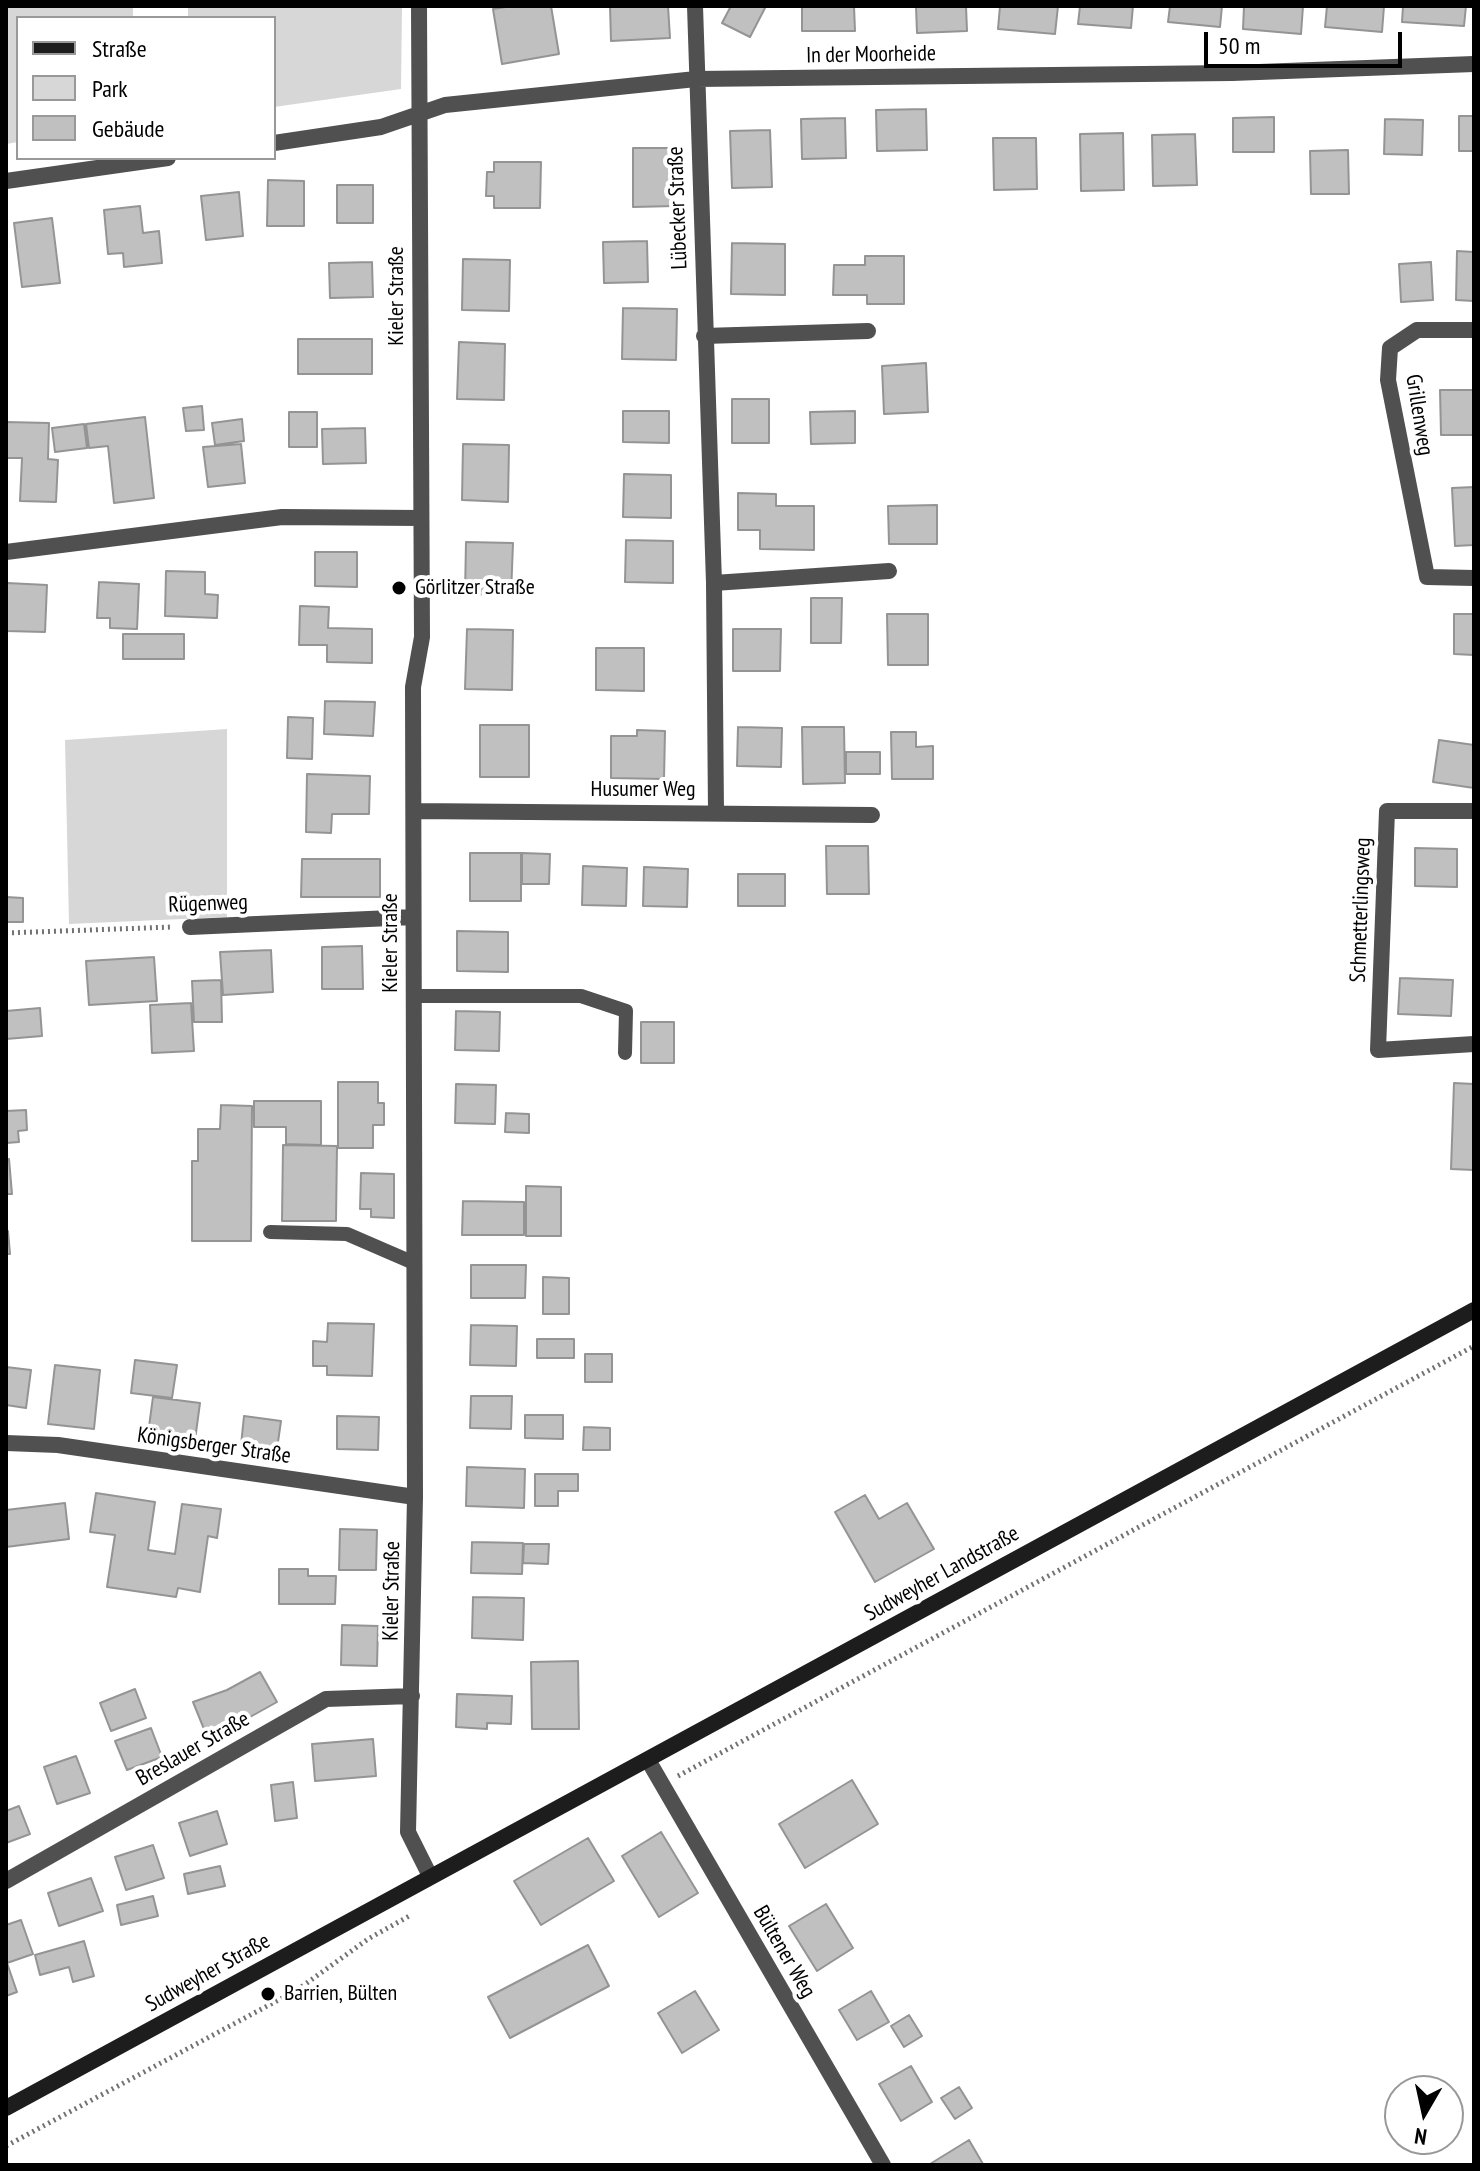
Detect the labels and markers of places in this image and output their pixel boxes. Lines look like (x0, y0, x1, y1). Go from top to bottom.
place label: Görlitzer Straße (415, 575, 535, 601)
marker: Görlitzer Straße (390, 579, 408, 597)
place label: Barrien, Bülten (284, 1981, 397, 2007)
marker: Barrien, Bülten (259, 1985, 277, 2003)

